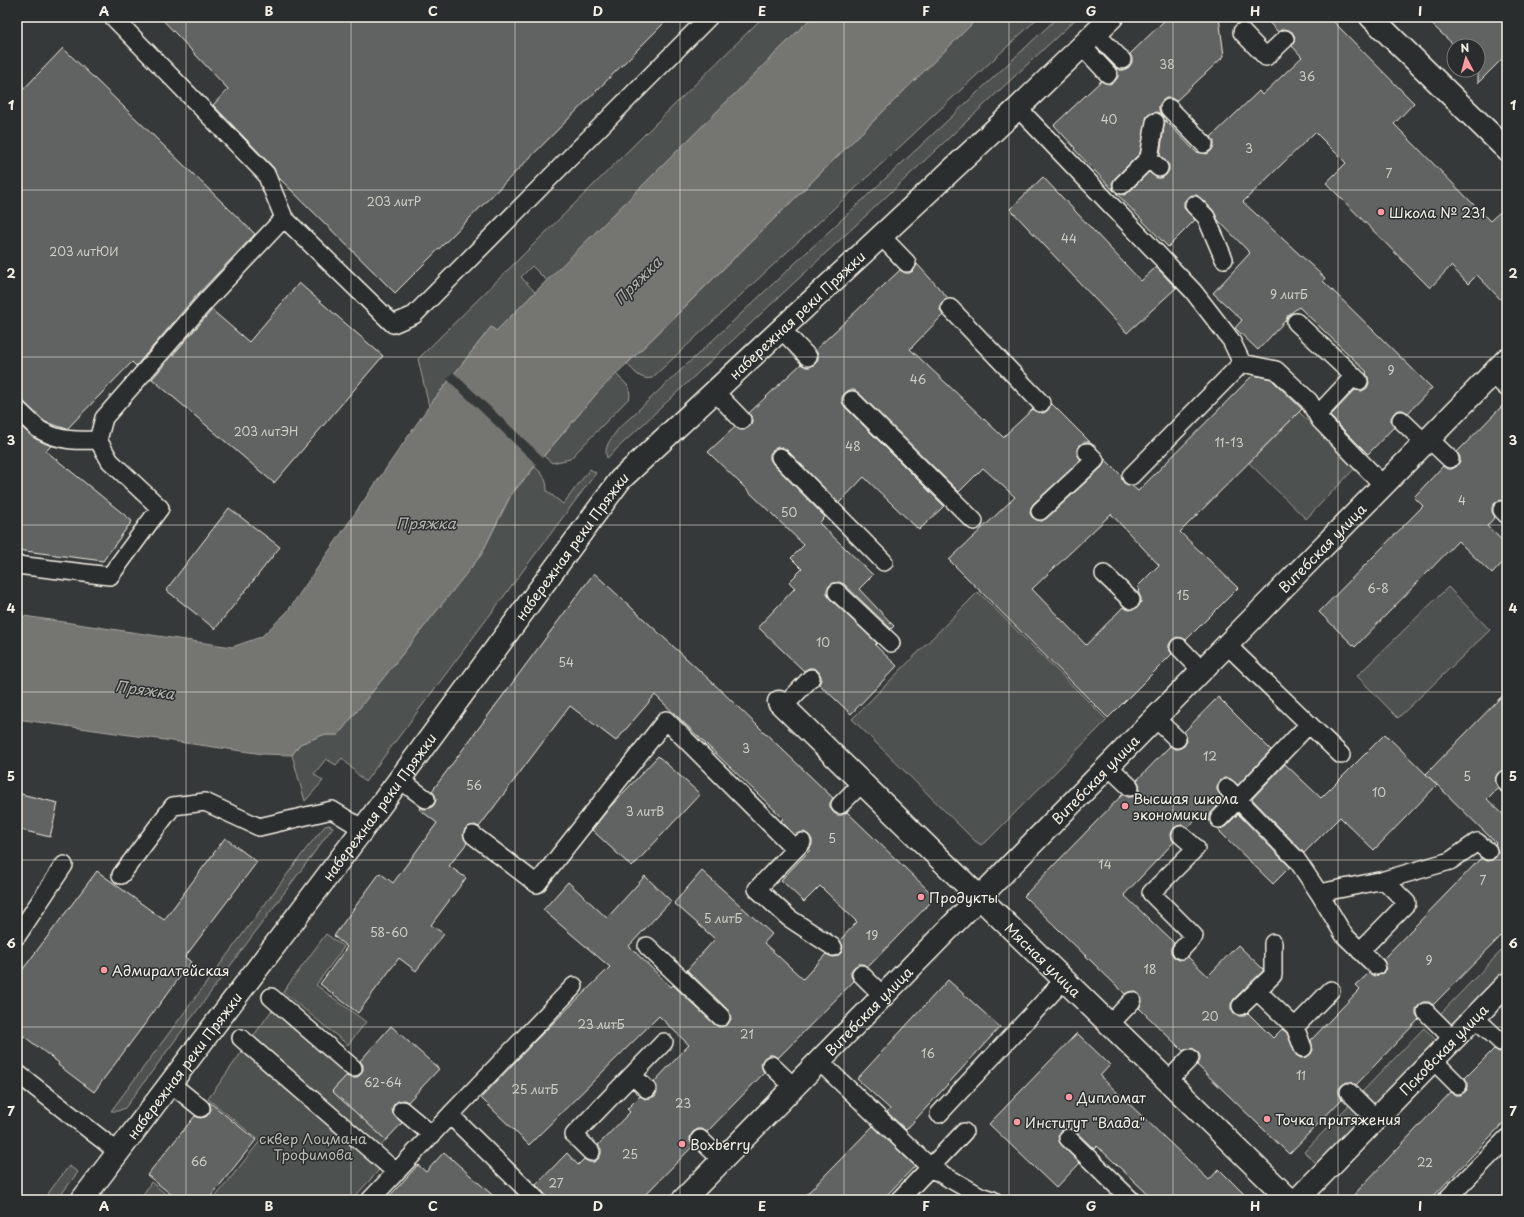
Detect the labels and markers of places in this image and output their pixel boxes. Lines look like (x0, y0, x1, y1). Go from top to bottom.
place label: Школа № 231 (1389, 202, 1486, 223)
marker: Школа № 231 (1376, 207, 1386, 217)
place label: Высшая школа экономики (1133, 788, 1238, 825)
marker: Высшая школа экономики (1120, 801, 1130, 811)
place label: Продукты (929, 887, 998, 908)
marker: Продукты (916, 892, 926, 902)
place label: Адмиралтейская (112, 960, 230, 981)
marker: Адмиралтейская (99, 965, 109, 975)
place label: Дипломат (1076, 1087, 1146, 1108)
marker: Дипломат (1064, 1092, 1074, 1102)
place label: Точка притяжения (1275, 1109, 1401, 1130)
place label: Институт "Влада" (1025, 1112, 1145, 1133)
marker: Точка притяжения (1262, 1114, 1272, 1124)
marker: Институт "Влада" (1012, 1117, 1022, 1127)
place label: Boxberry (690, 1134, 750, 1155)
marker: Boxberry (677, 1139, 687, 1149)

